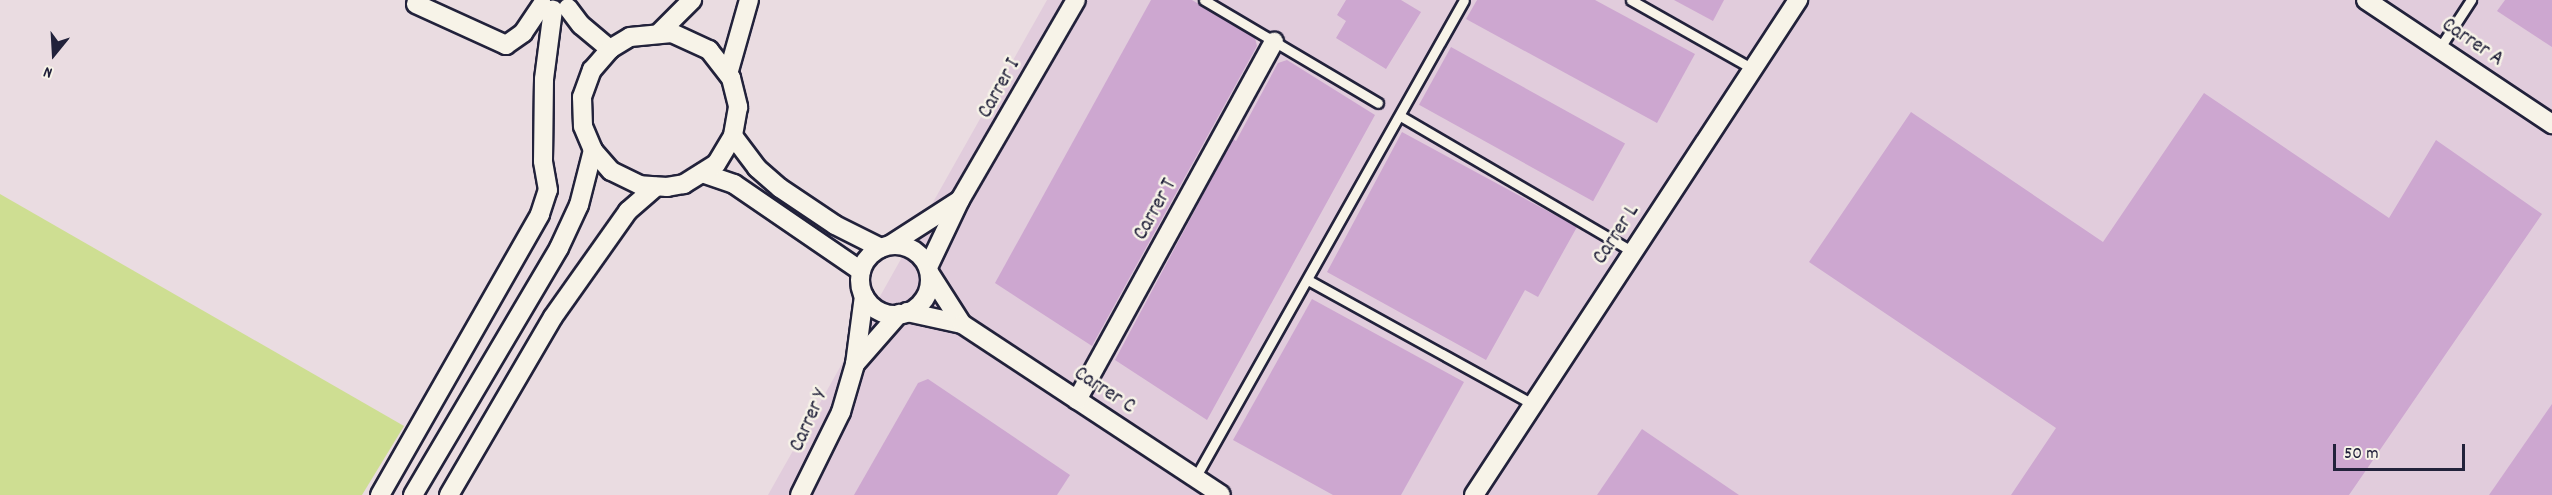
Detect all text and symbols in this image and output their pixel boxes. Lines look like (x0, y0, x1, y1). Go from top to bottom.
street label: Carrer A (2436, 13, 2508, 73)
north arrow (24, 24, 84, 84)
street label: Carrer I (973, 55, 1027, 123)
text: N (41, 59, 56, 84)
street label: Carrer T (1129, 175, 1183, 245)
street label: Carrer L (1588, 200, 1646, 270)
street label: Carrer C (1069, 362, 1139, 420)
street label: Carrer Y (785, 386, 835, 456)
scale bar (2336, 432, 2468, 470)
text: 50 m (2344, 442, 2379, 467)

